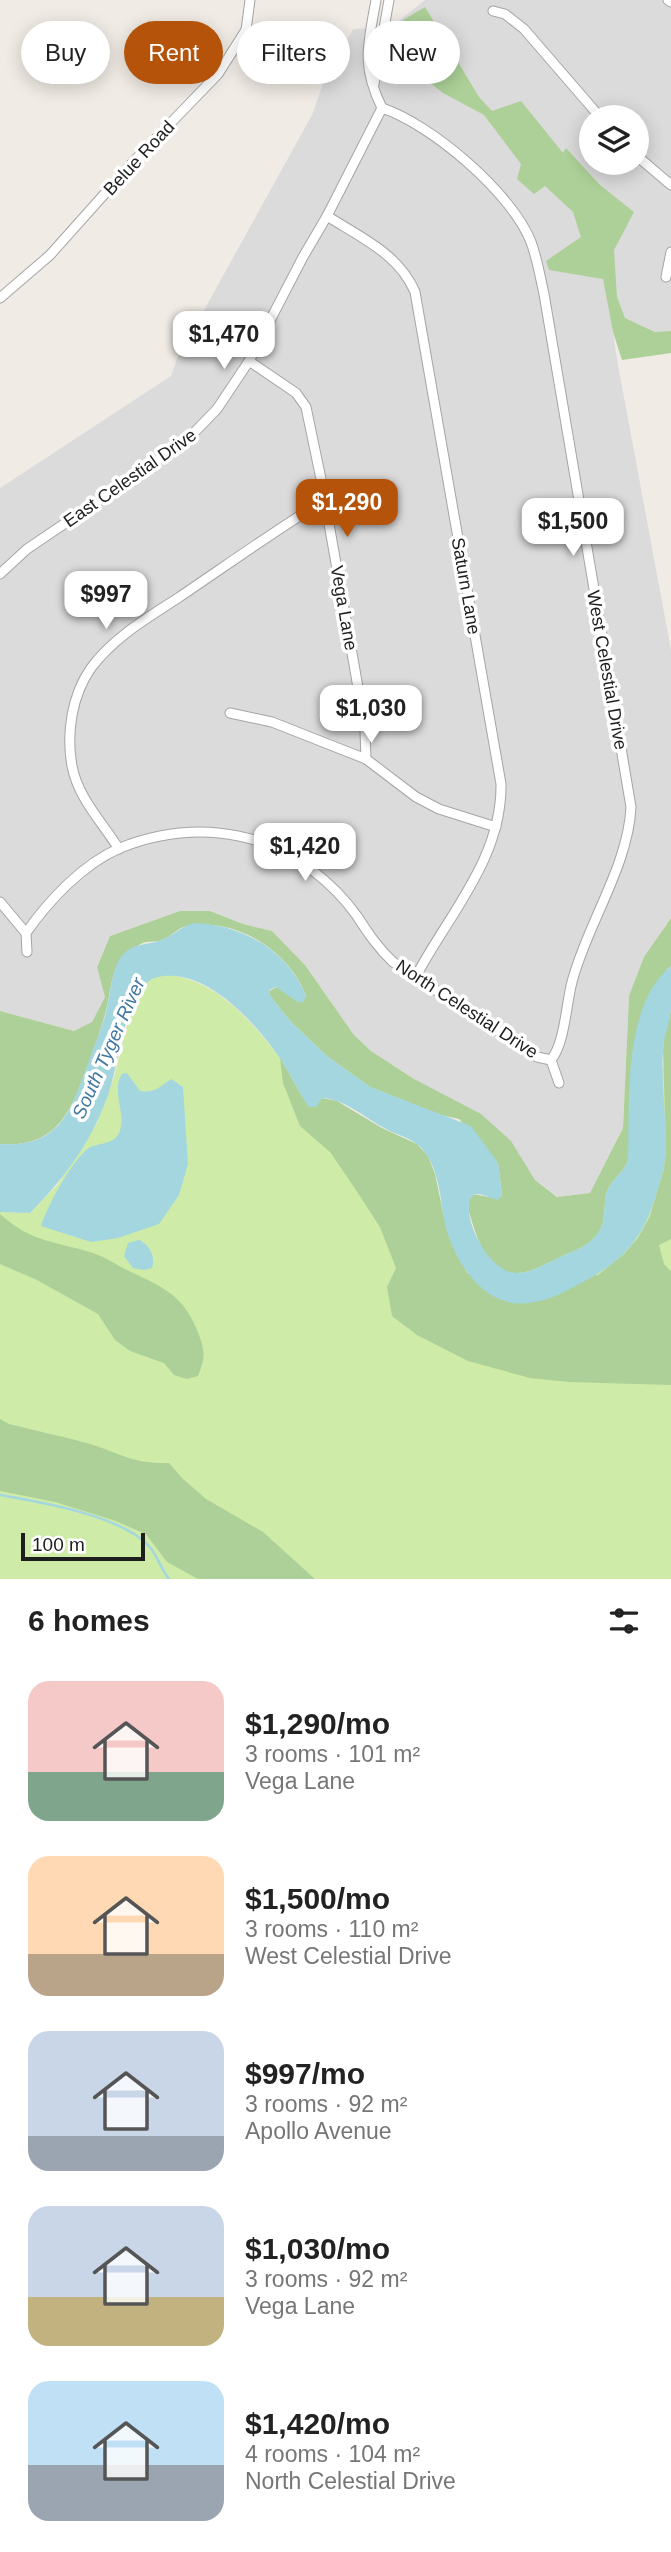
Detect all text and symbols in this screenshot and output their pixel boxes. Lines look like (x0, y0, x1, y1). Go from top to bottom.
chip: Buy (21, 21, 110, 84)
chip: Rent (124, 21, 223, 84)
chip: Filters (237, 21, 350, 84)
chip: New (364, 21, 460, 84)
map controls (579, 105, 649, 175)
button: layers (579, 105, 649, 175)
street label: Belue Road (100, 117, 178, 199)
pin: $1,470 (167, 312, 281, 371)
text: $1,470 (189, 321, 259, 347)
street label: East Celestial Drive (60, 425, 200, 531)
pin: $1,290 (290, 480, 404, 539)
text: $1,290 (312, 489, 382, 515)
pin: $1,500 (516, 498, 630, 558)
text: $1,500 (538, 508, 608, 534)
street label: Saturn Lane (448, 536, 484, 636)
street label: Vega Lane (327, 564, 361, 652)
pin: $997 (65, 572, 147, 631)
text: $997 (80, 581, 132, 607)
street label: West Celestial Drive (583, 589, 631, 751)
pin: $1,030 (314, 686, 428, 745)
text: $1,030 (336, 695, 406, 721)
pin: $1,420 (248, 824, 362, 883)
text: $1,420 (270, 833, 340, 859)
street label: North Celestial Drive (392, 956, 542, 1062)
water label: South Tyger River (68, 974, 149, 1122)
scale bar (21, 1530, 145, 1562)
text: 100 m (32, 1534, 85, 1555)
icon: filters (605, 1602, 643, 1640)
text: 6 homes (28, 1604, 150, 1637)
text: $1,290/mo (245, 1707, 390, 1740)
icon: home (84, 1709, 168, 1793)
text: 3 rooms · 101 m² (245, 1741, 420, 1767)
text: Vega Lane (245, 1768, 355, 1794)
text: $1,500/mo (245, 1882, 390, 1915)
icon: home (84, 1884, 168, 1968)
text: 3 rooms · 110 m² (245, 1916, 418, 1942)
text: West Celestial Drive (245, 1943, 452, 1969)
text: $997/mo (245, 2057, 365, 2090)
icon: home (84, 2059, 168, 2143)
text: 3 rooms · 92 m² (245, 2091, 407, 2117)
text: Apollo Avenue (245, 2118, 392, 2144)
text: $1,030/mo (245, 2232, 390, 2265)
icon: home (84, 2234, 168, 2318)
text: 3 rooms · 92 m² (245, 2266, 407, 2292)
text: Vega Lane (245, 2293, 355, 2319)
text: $1,420/mo (245, 2407, 390, 2440)
icon: home (84, 2409, 168, 2493)
text: 4 rooms · 104 m² (245, 2441, 420, 2467)
text: North Celestial Drive (245, 2468, 456, 2494)

